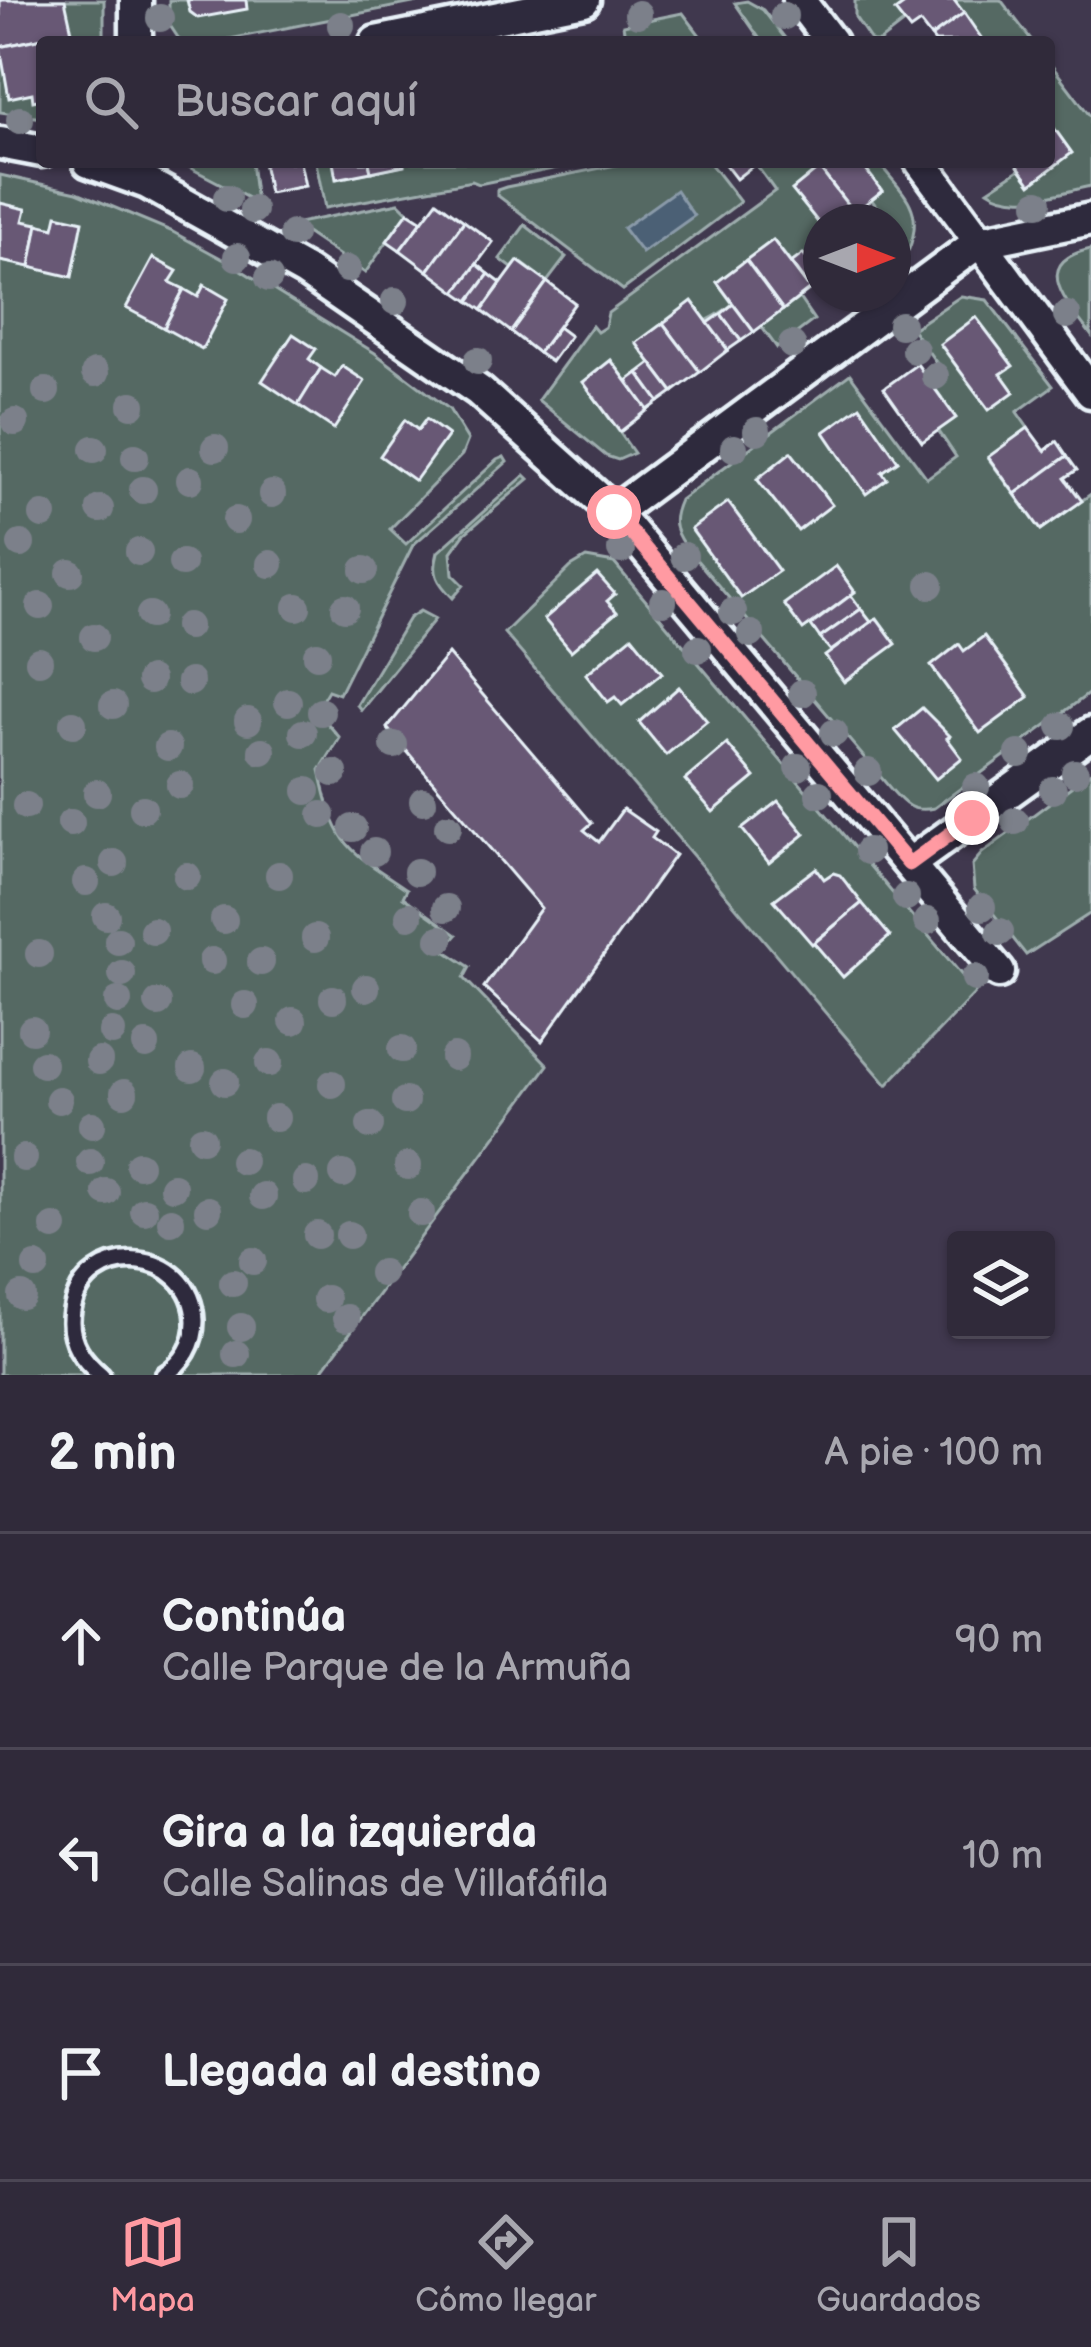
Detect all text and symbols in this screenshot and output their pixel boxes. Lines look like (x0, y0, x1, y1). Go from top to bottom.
search box (36, 36, 1055, 168)
icon: search (78, 69, 144, 135)
text: Buscar aquí (174, 75, 417, 130)
north arrow (803, 204, 911, 312)
route start (587, 485, 641, 539)
route end (945, 791, 999, 845)
map controls (947, 1231, 1055, 1339)
button: layers (947, 1231, 1055, 1339)
text: 2 min (48, 1423, 177, 1484)
text: A pie · 100 m (825, 1430, 1043, 1477)
text: Continúa (162, 1590, 346, 1645)
icon: ahead (48, 1608, 114, 1674)
text: 90 m (955, 1617, 1043, 1664)
text: Calle Parque de la Armuña (162, 1645, 632, 1692)
text: Gira a la izquierda (162, 1806, 537, 1861)
icon: left (48, 1824, 114, 1890)
text: 10 m (962, 1833, 1043, 1880)
text: Calle Salinas de Villafáfila (162, 1861, 609, 1908)
icon: arrive (48, 2040, 114, 2106)
text: Llegada al destino (162, 2045, 541, 2100)
tab: Mapa (110, 2209, 195, 2321)
tab: Cómo llegar (415, 2209, 596, 2321)
tab: Guardados (816, 2209, 981, 2321)

